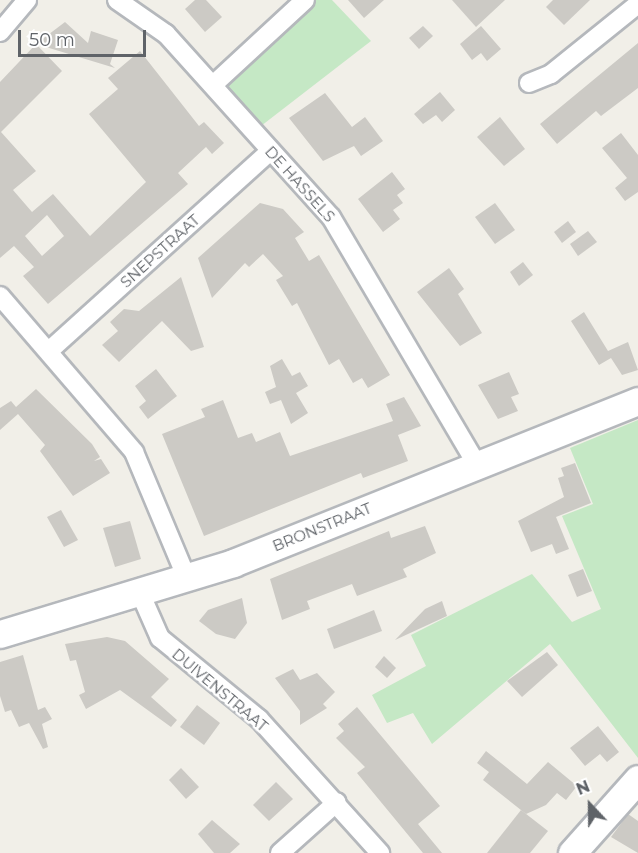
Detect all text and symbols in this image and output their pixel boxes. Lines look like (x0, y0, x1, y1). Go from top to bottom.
scale bar (21, 18, 148, 56)
text: 50 m (29, 29, 75, 51)
street label: DE HASSELS (261, 142, 339, 226)
street label: SNEPSTRAAT (117, 211, 203, 291)
street label: BRONSTRAAT (270, 499, 374, 555)
street label: DUIVENSTRAAT (169, 645, 271, 735)
north arrow (560, 775, 620, 835)
text: N (574, 777, 593, 799)

